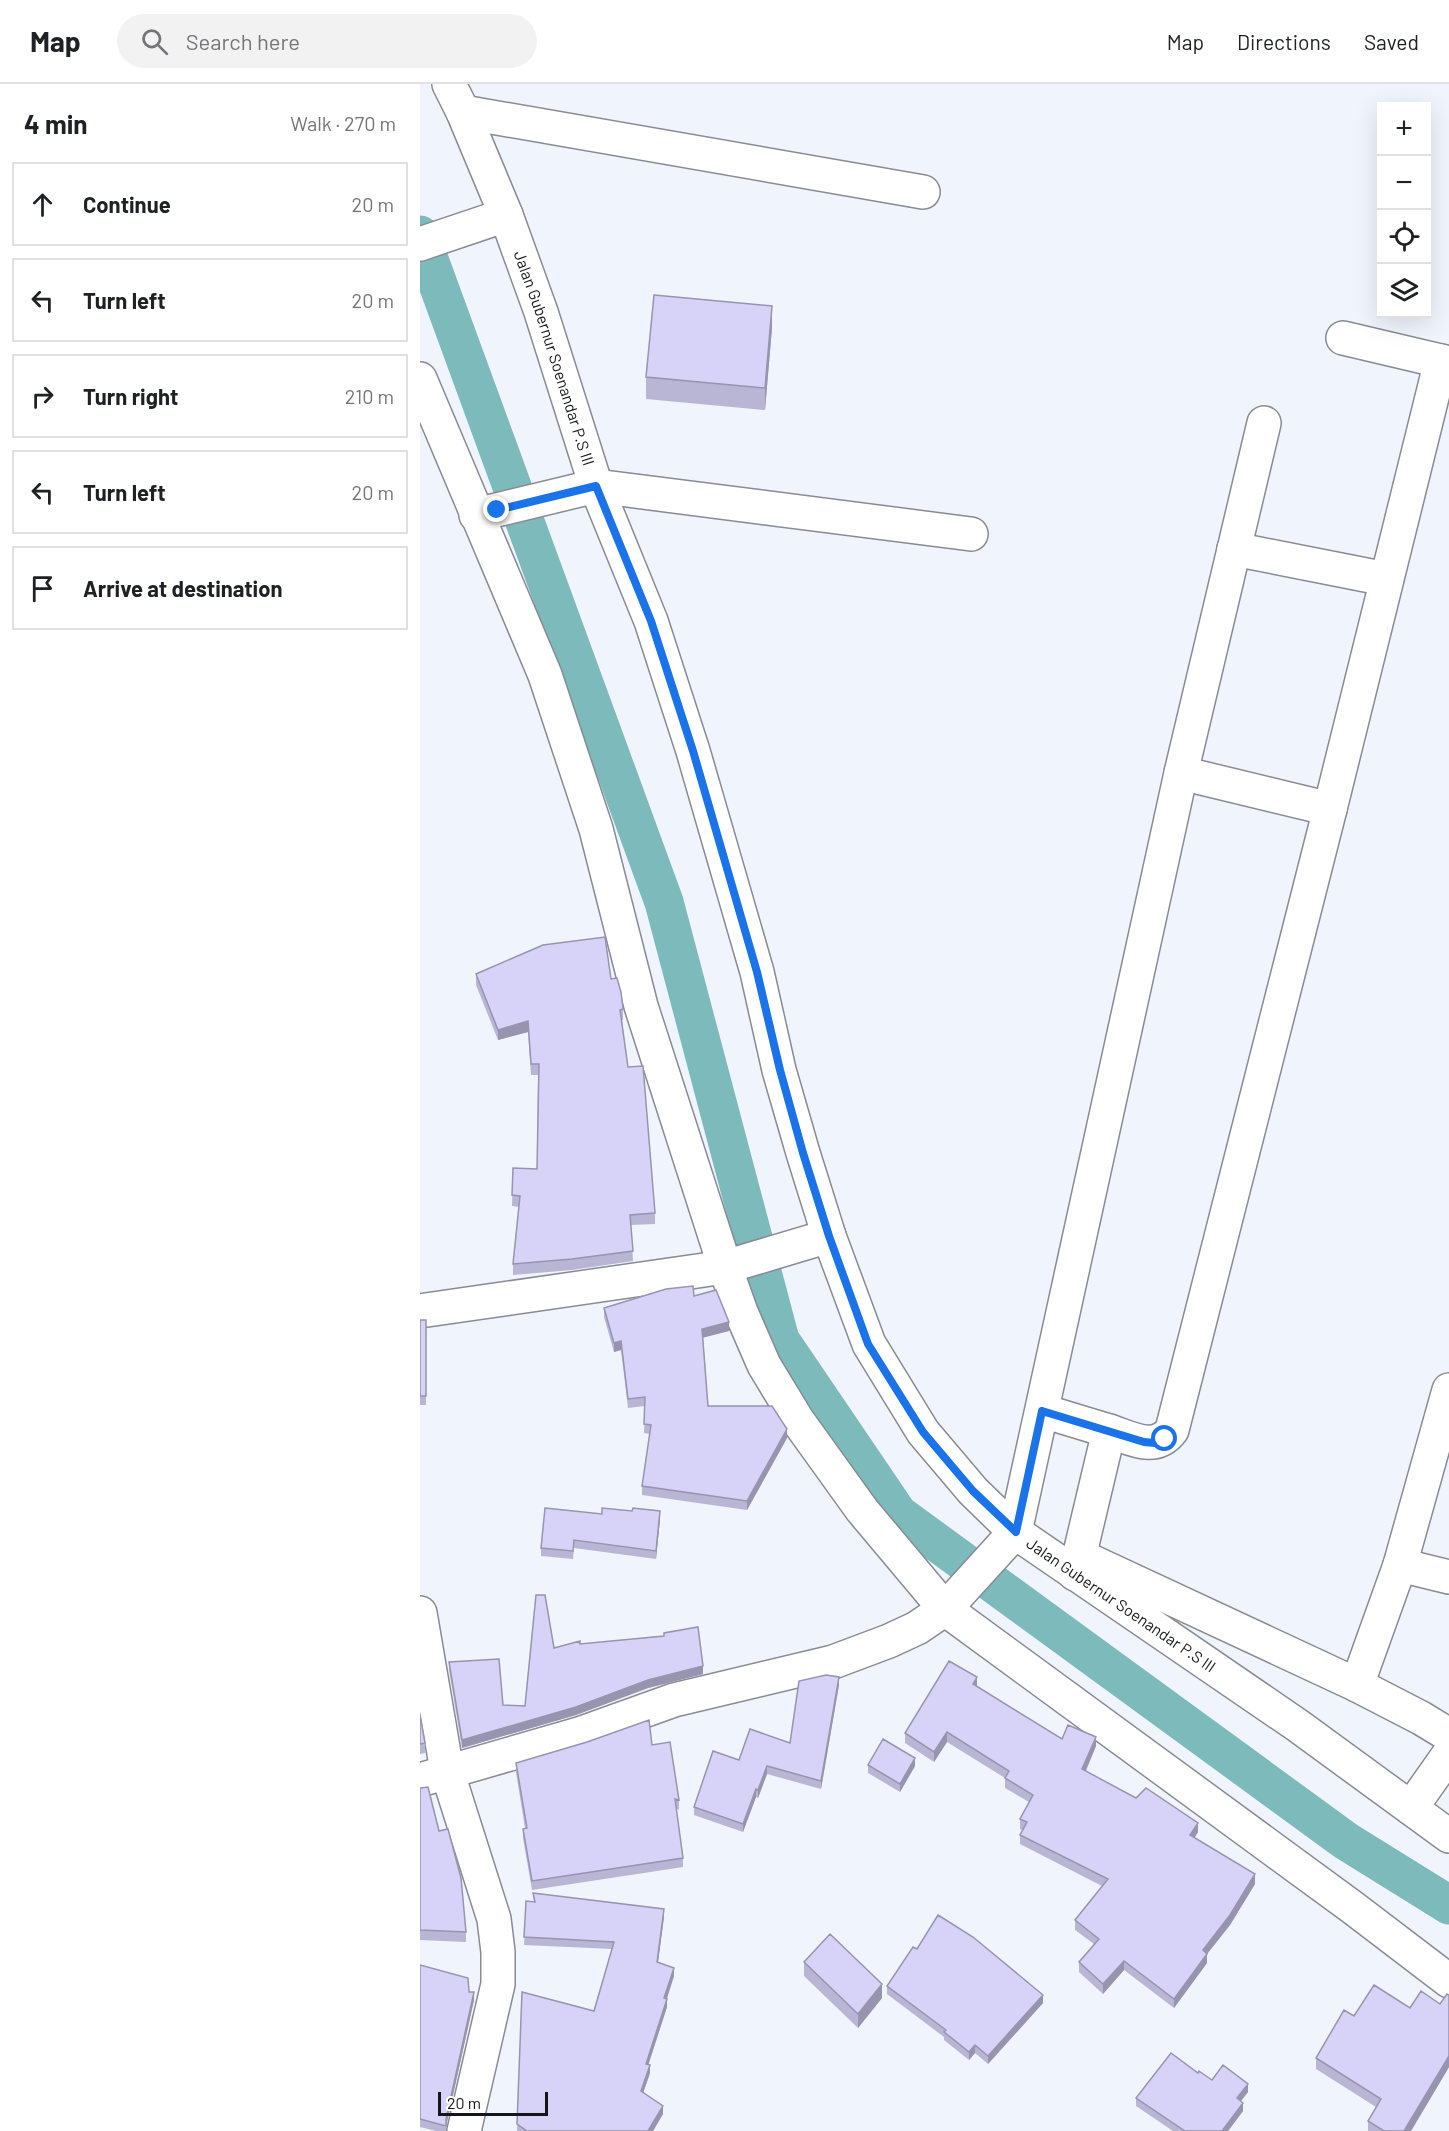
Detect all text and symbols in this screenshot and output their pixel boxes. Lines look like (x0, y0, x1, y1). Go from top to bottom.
search box (117, 14, 537, 68)
text: Map (30, 24, 81, 58)
icon: search (138, 25, 171, 58)
text: Search here (186, 28, 300, 54)
text: Map (1167, 29, 1204, 54)
text: Directions (1237, 29, 1331, 54)
text: Saved (1364, 29, 1419, 54)
map controls (1377, 102, 1431, 318)
button: + (1377, 102, 1431, 156)
text: 4 min (24, 108, 88, 139)
text: Walk · 270 m (290, 111, 396, 135)
button: − (1377, 156, 1431, 210)
icon: ahead (26, 188, 59, 221)
text: Continue (83, 191, 171, 217)
text: 20 m (351, 192, 394, 216)
button: locate (1377, 210, 1431, 264)
street label: Jalan Gubernur Soenandar P.S III (511, 248, 599, 468)
button: layers (1377, 264, 1431, 318)
icon: left (26, 284, 59, 317)
text: Turn left (83, 287, 166, 313)
text: 20 m (351, 288, 394, 312)
icon: right (26, 380, 59, 413)
text: Turn right (83, 383, 178, 409)
text: 210 m (345, 384, 394, 408)
icon: left (26, 476, 59, 509)
text: Turn left (83, 479, 166, 505)
text: 20 m (351, 480, 394, 504)
route end (483, 496, 509, 522)
icon: arrive (26, 572, 59, 605)
text: Arrive at destination (83, 575, 282, 601)
route start (1151, 1425, 1177, 1451)
street label: Jalan Gubernur Soenandar P.S III (1023, 1533, 1220, 1676)
scale bar (438, 2089, 548, 2116)
text: 20 m (447, 2093, 481, 2112)

